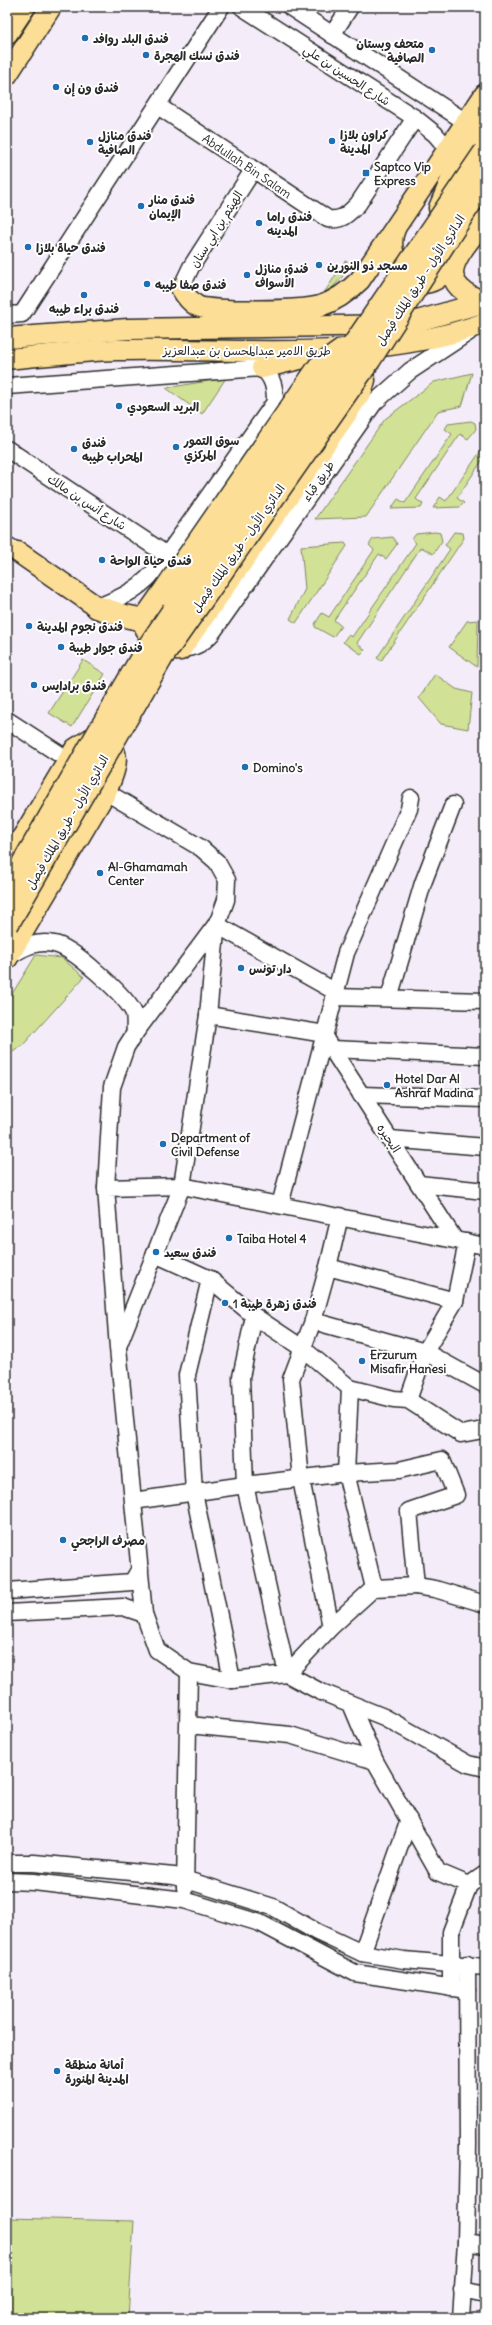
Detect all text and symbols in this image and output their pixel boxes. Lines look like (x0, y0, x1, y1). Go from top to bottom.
place label: فندق البلد روافد (93, 31, 169, 46)
marker: فندق البلد روافد (80, 33, 90, 43)
place label: متحف وبستان الصافية (356, 36, 424, 65)
street label: شارع الحسين بن علي (299, 41, 393, 112)
marker: متحف وبستان الصافية (427, 45, 437, 55)
place label: فندق نسك الهجرة (154, 48, 240, 63)
marker: فندق نسك الهجرة (141, 50, 151, 60)
place label: فندق ون إن (64, 80, 119, 97)
marker: فندق ون إن (51, 82, 61, 92)
place label: كراون بلازا المدينة (340, 127, 389, 156)
place label: فندق منازل الصافية (98, 128, 152, 157)
street label: Abdullah Bin Salam (200, 131, 295, 202)
marker: كراون بلازا المدينة (327, 136, 337, 146)
marker: فندق منازل الصافية (85, 137, 95, 147)
place label: Saptco Vip Express (374, 159, 431, 189)
marker: Saptco Vip Express (361, 168, 371, 178)
street label: الهيثم بن ابي سنان (186, 188, 249, 272)
place label: فندق منار الإيمان (148, 192, 195, 222)
marker: فندق منار الإيمان (136, 201, 146, 211)
place label: فندق راما المدينه (267, 209, 312, 238)
street label: الدائري الأول - طريق الملك فيصل (372, 212, 470, 349)
marker: فندق راما المدينه (254, 218, 264, 228)
place label: فندق حیاة بلازا (36, 240, 106, 255)
marker: فندق حیاة بلازا (23, 242, 33, 252)
place label: مسجد ذو النورين (327, 258, 408, 274)
marker: مسجد ذو النورين (314, 260, 324, 270)
place label: فندق منازل الأسواف (255, 261, 309, 291)
marker: فندق منازل الأسواف (242, 270, 252, 280)
place label: فندق صفا طيبه (155, 277, 227, 292)
marker: فندق صفا طيبه (142, 279, 152, 289)
marker: فندق براء طيبه (79, 290, 89, 300)
place label: فندق براء طيبه (49, 301, 119, 316)
street label: طريق الامير عبدالمحسن بن عبدالعزيز (162, 343, 331, 359)
place label: البريد السعودي (127, 399, 199, 416)
marker: البريد السعودي (114, 401, 124, 411)
place label: سوق التمور المركزي (183, 433, 239, 464)
place label: فندق المحراب طيبه (82, 435, 143, 464)
marker: سوق التمور المركزي (171, 442, 181, 452)
marker: فندق المحراب طيبه (69, 444, 79, 454)
street label: طريق قباء (299, 458, 338, 505)
street label: شارع أنس بن مالك (44, 471, 129, 535)
street label: الدائري الأول - طريق الملك فيصل (188, 481, 290, 616)
place label: فندق حياة الواحة (110, 553, 192, 569)
marker: فندق حياة الواحة (97, 555, 107, 565)
place label: فندق نجوم المدينة (37, 619, 123, 636)
marker: فندق نجوم المدينة (24, 621, 34, 631)
place label: فندق جوار طيبة (69, 640, 143, 656)
marker: فندق جوار طيبة (56, 642, 66, 652)
place label: فندق برادايس (42, 678, 106, 693)
marker: فندق برادايس (29, 680, 39, 690)
street label: الدائري الأول - طريق الملك فيصل (22, 752, 113, 893)
place label: Domino's (253, 760, 303, 775)
marker: Domino's (240, 762, 250, 772)
place label: Al-Ghamamah Center (108, 859, 188, 888)
marker: Al-Ghamamah Center (95, 868, 105, 878)
place label: دار تونس (249, 961, 292, 977)
marker: دار تونس (236, 963, 246, 973)
place label: Hotel Dar Al Ashraf Madina (395, 1071, 474, 1100)
marker: Hotel Dar Al Ashraf Madina (382, 1080, 392, 1090)
street label: البحيره (373, 1121, 404, 1156)
place label: Department of Civil Defense (171, 1130, 251, 1159)
marker: Department of Civil Defense (158, 1139, 168, 1149)
place label: Taiba Hotel 4 (237, 1231, 307, 1246)
marker: Taiba Hotel 4 (224, 1233, 234, 1243)
place label: فندق سعيد (164, 1245, 217, 1260)
marker: فندق سعيد (151, 1247, 161, 1257)
place label: فندق زهرة طيبة 1 (233, 1296, 317, 1311)
marker: فندق زهرة طيبة 1 (220, 1298, 230, 1308)
place label: Erzurum Misafir Hanesi (370, 1347, 446, 1376)
marker: Erzurum Misafir Hanesi (357, 1356, 367, 1366)
place label: مصرف الراجحي (71, 1533, 145, 1552)
marker: مصرف الراجحي (58, 1535, 68, 1545)
place label: أمانة منطقة المدينة المنورة (65, 2057, 128, 2087)
marker: أمانة منطقة المدينة المنورة (52, 2066, 62, 2076)

